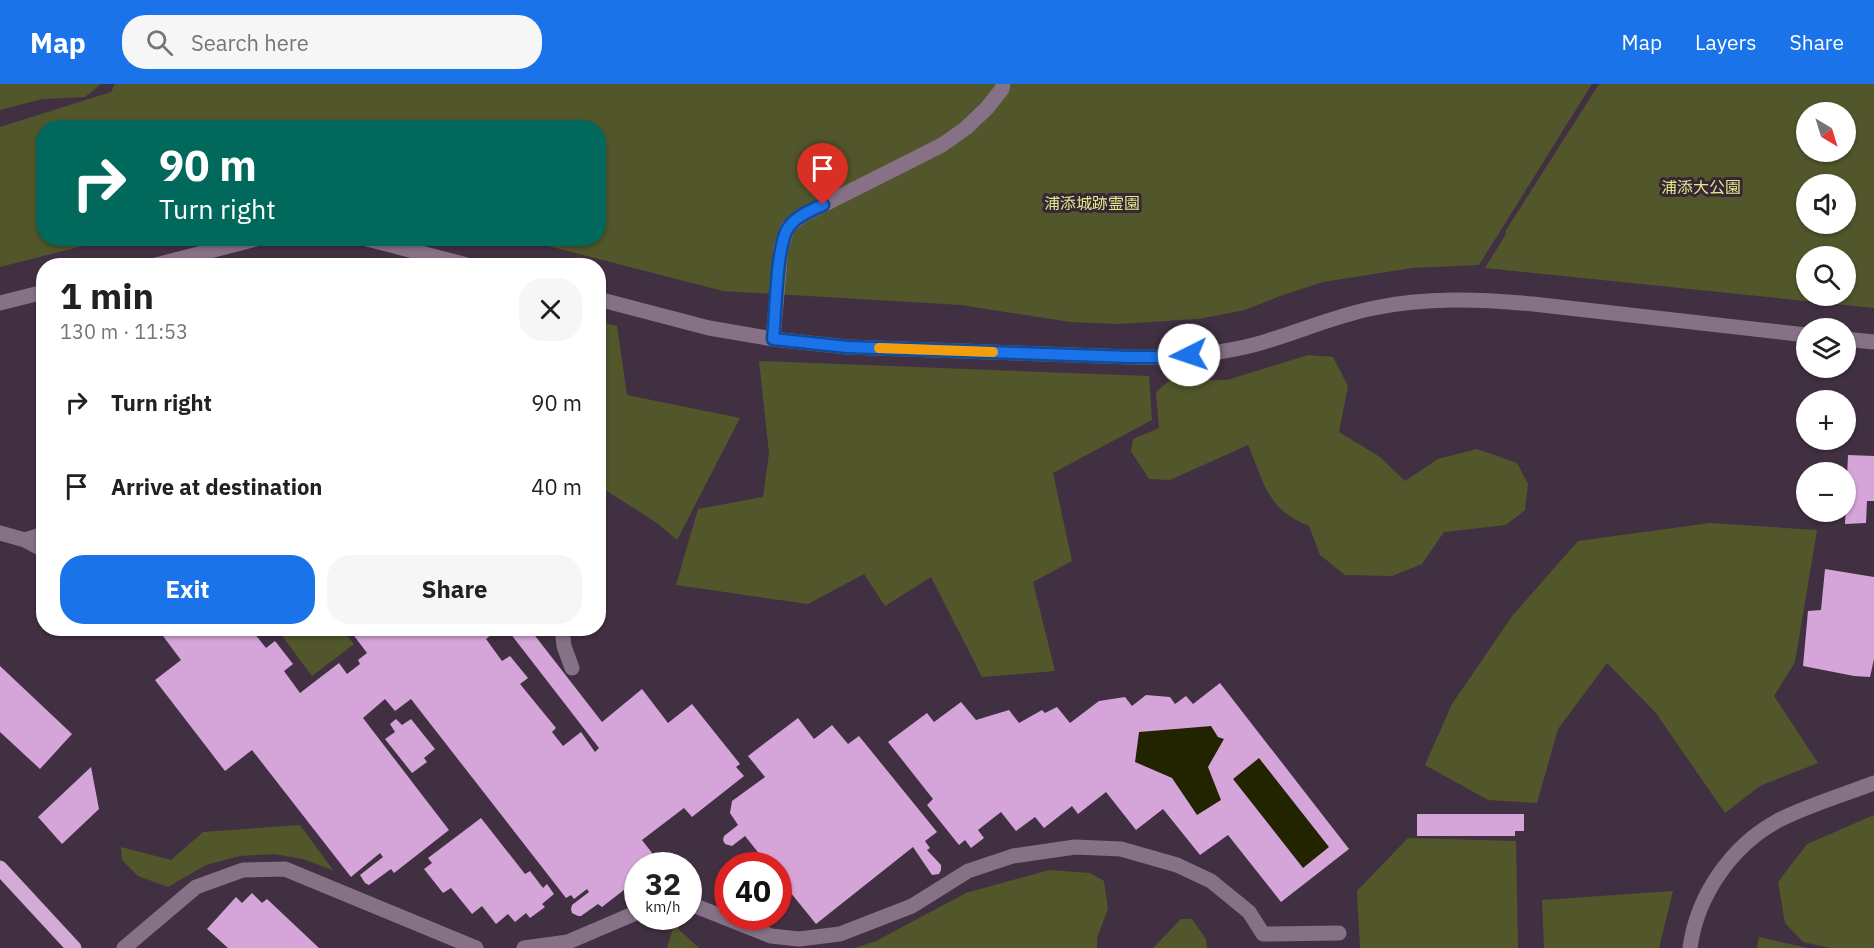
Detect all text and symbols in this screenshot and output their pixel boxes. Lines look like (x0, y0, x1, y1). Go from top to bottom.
search box (122, 15, 542, 69)
text: Map (30, 24, 86, 61)
icon: search (143, 26, 176, 59)
text: Search here (191, 28, 309, 57)
text: Map (1622, 28, 1662, 56)
text: Layers (1695, 28, 1757, 56)
text: Share (1790, 28, 1844, 56)
north arrow (1796, 102, 1856, 162)
map controls (1796, 102, 1856, 522)
text: 90 m (159, 138, 257, 193)
pin (797, 143, 848, 205)
icon: right (60, 144, 138, 222)
icon: arrive (806, 152, 839, 185)
button: sound (1796, 174, 1856, 234)
park label: 浦添大公園 (1661, 177, 1741, 197)
text: Turn right (159, 191, 276, 226)
park label: 浦添城跡霊園 (1044, 193, 1140, 213)
button: search (1796, 246, 1856, 306)
text: 1 min (60, 272, 154, 319)
button: close (519, 278, 582, 341)
text: 130 m · 11:53 (60, 318, 188, 345)
button: layers (1796, 318, 1856, 378)
position arrow (1157, 323, 1221, 387)
icon: right (60, 386, 93, 419)
text: Turn right (111, 388, 212, 417)
text: 90 m (531, 388, 582, 417)
button: + (1796, 390, 1856, 450)
button: − (1796, 462, 1856, 522)
icon: arrive (60, 470, 93, 503)
text: Arrive at destination (111, 472, 322, 501)
text: 40 m (531, 472, 582, 501)
button: Exit (60, 555, 315, 624)
button: Share (327, 555, 582, 624)
speed limit sign: 40 (714, 852, 792, 930)
text: 32 (645, 864, 681, 903)
text: km/h (645, 897, 681, 916)

